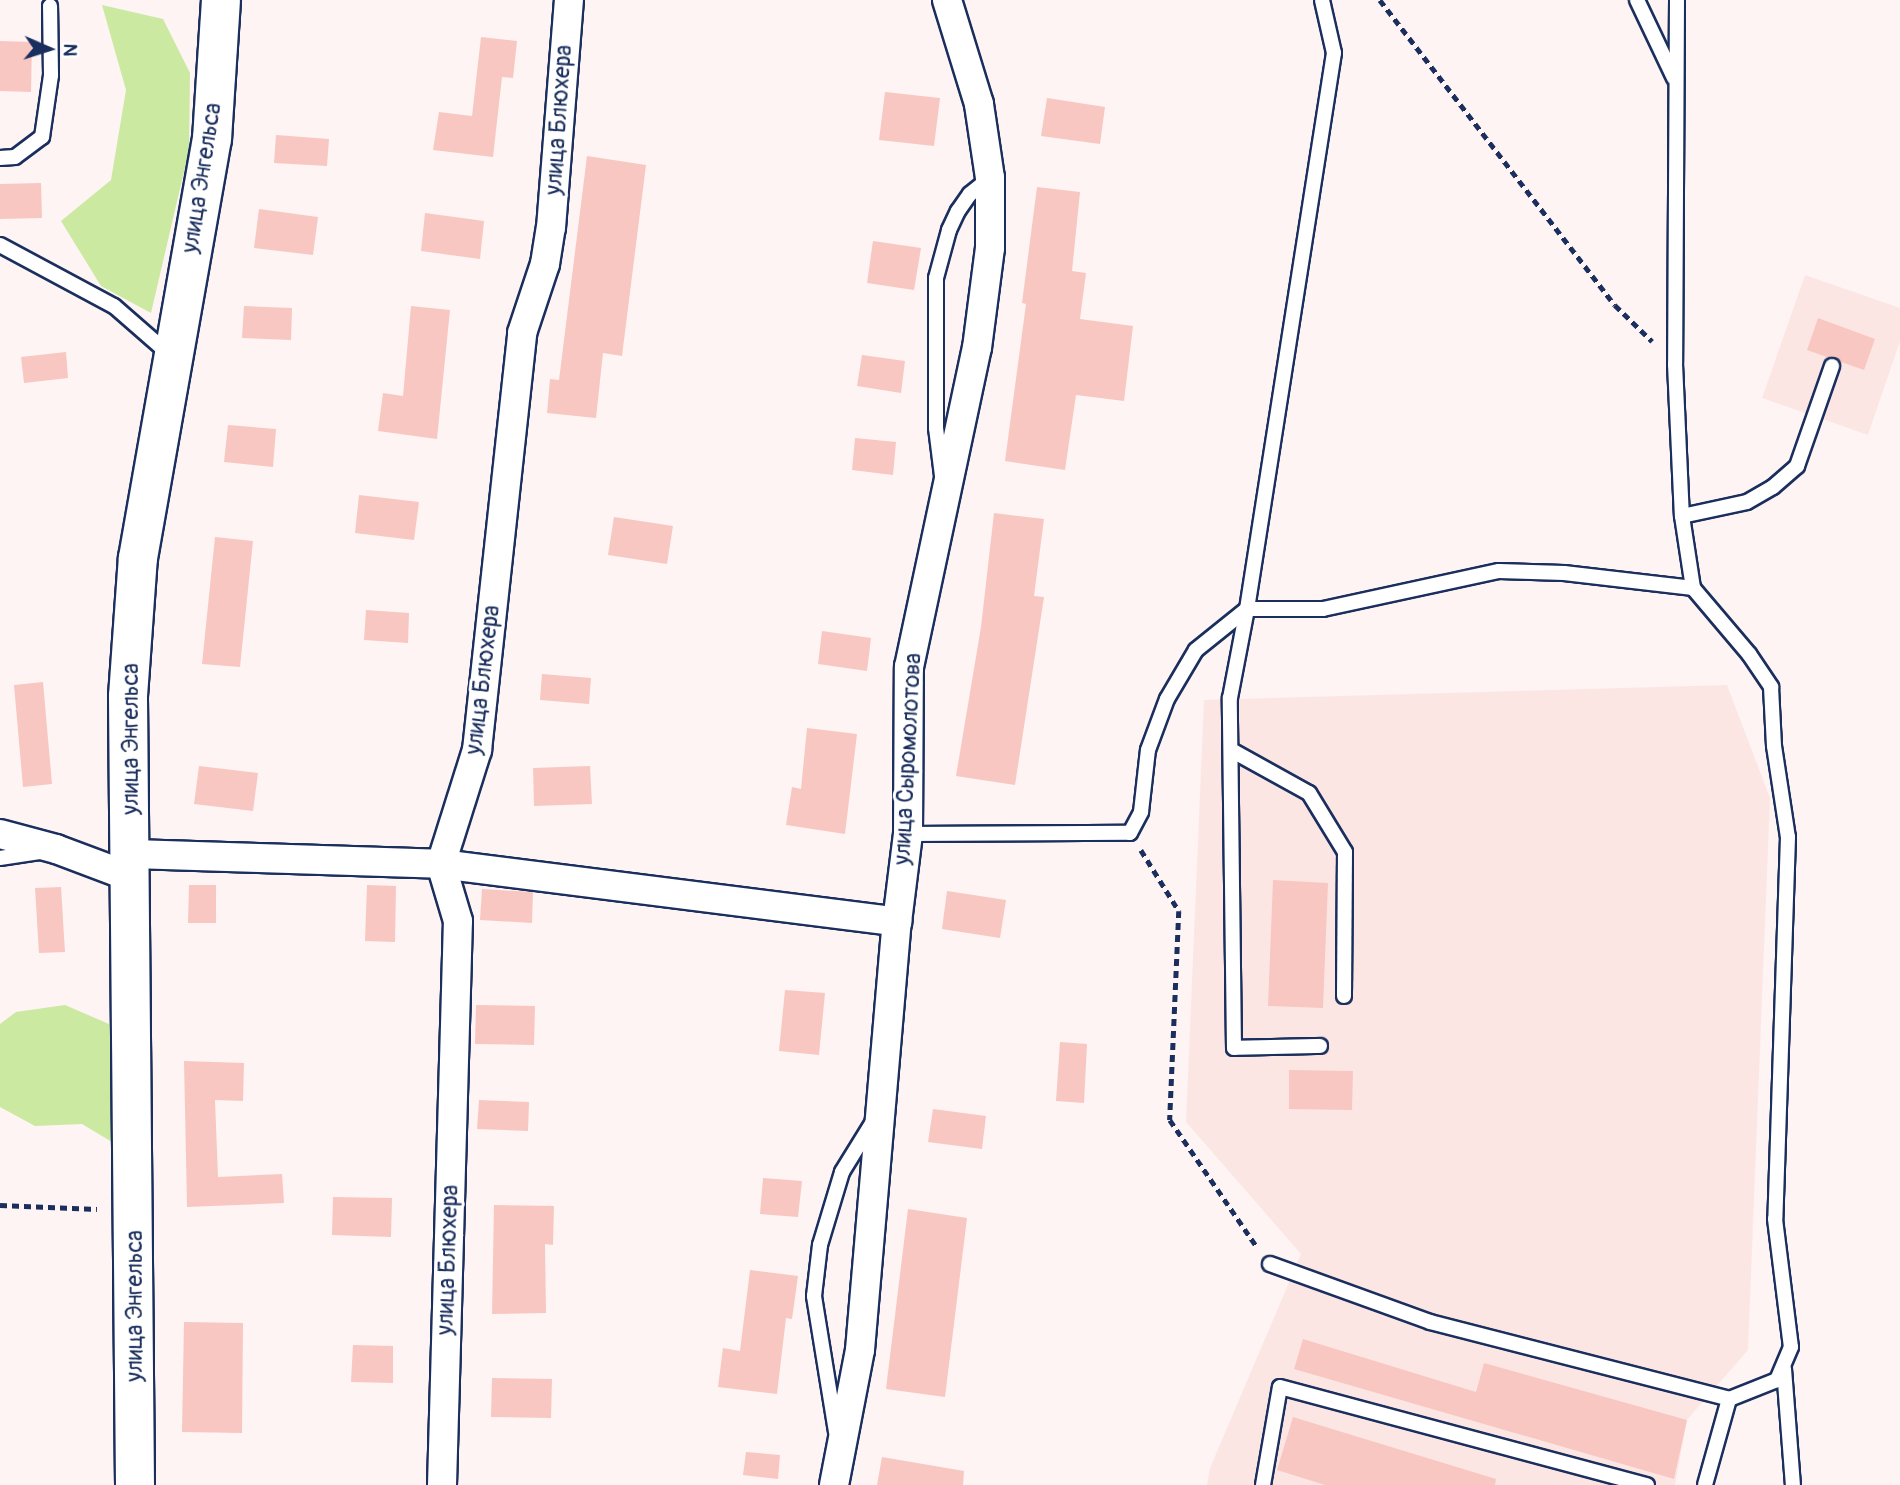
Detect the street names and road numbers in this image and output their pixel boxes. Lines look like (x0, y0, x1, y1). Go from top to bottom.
street label: улица Блюхера (540, 44, 578, 196)
street label: улица Энгельса (176, 101, 228, 255)
street label: улица Блюхера (460, 604, 506, 756)
street label: улица Сыромолотова (889, 652, 927, 866)
street label: улица Энгельса (117, 663, 145, 815)
street label: улица Блюхера (432, 1184, 464, 1336)
street label: улица Энгельса (121, 1230, 149, 1382)

